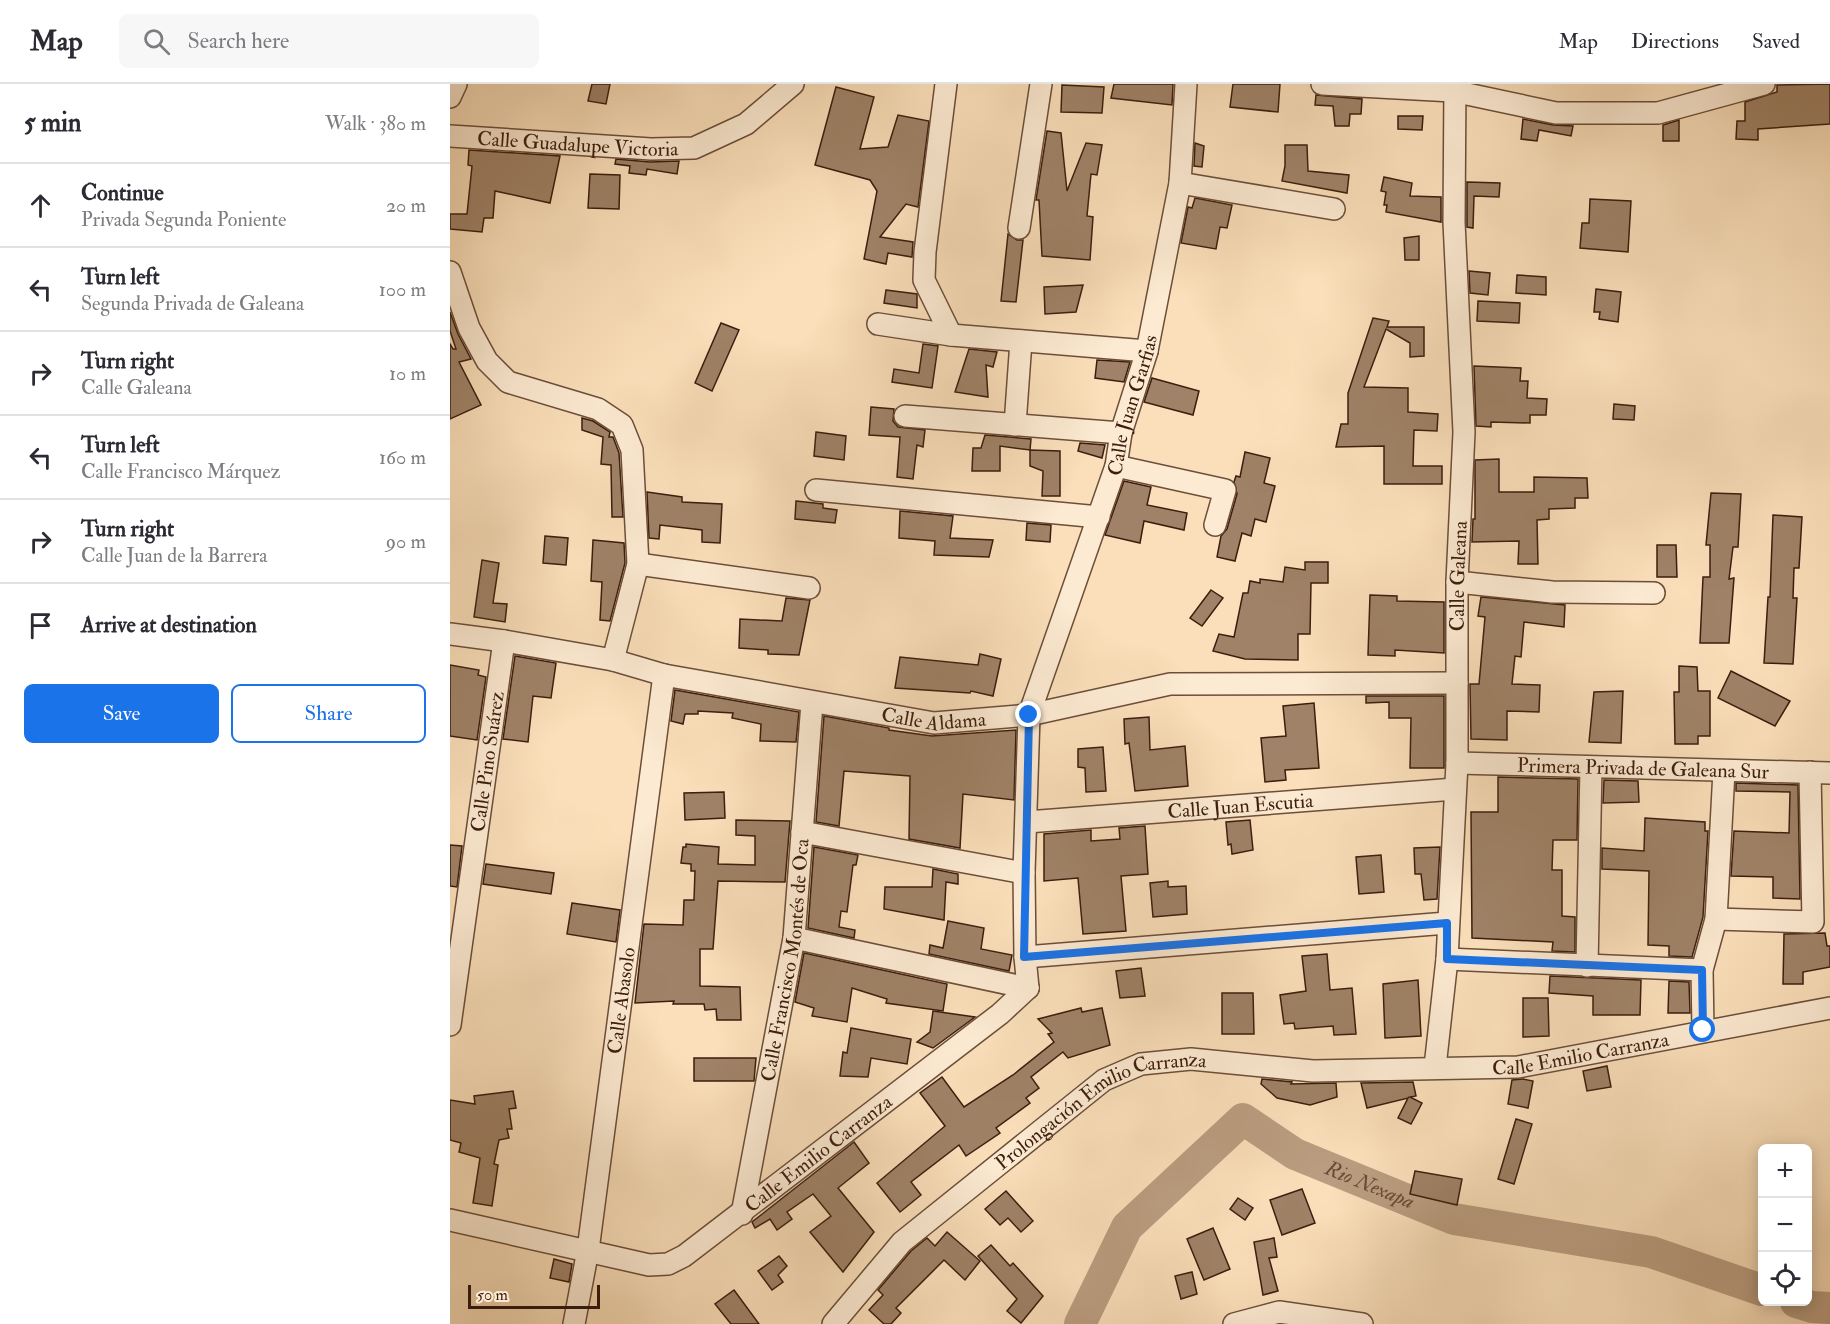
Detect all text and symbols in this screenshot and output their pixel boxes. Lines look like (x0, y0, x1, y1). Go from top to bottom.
search box (119, 14, 539, 68)
text: Map (30, 24, 83, 59)
icon: search (140, 25, 173, 58)
text: Search here (188, 27, 289, 55)
text: Map (1558, 28, 1598, 55)
text: Directions (1631, 28, 1719, 55)
text: Saved (1752, 28, 1800, 55)
text: 5 min (24, 107, 81, 139)
text: Walk · 380 m (325, 111, 426, 136)
street label: Calle Guadalupe Victoria (476, 125, 679, 162)
text: Continue (81, 179, 164, 207)
icon: ahead (24, 189, 57, 222)
text: 20 m (386, 193, 426, 218)
text: Privada Segunda Poniente (81, 207, 286, 232)
text: Turn left (81, 263, 160, 291)
icon: left (24, 273, 57, 306)
text: 100 m (379, 277, 426, 302)
text: Segunda Privada de Galeana (81, 291, 304, 316)
street label: Calle Juan Garfias (1101, 333, 1162, 479)
text: Turn right (81, 347, 174, 375)
icon: right (24, 357, 57, 390)
text: 10 m (389, 361, 426, 386)
text: Calle Galeana (81, 375, 192, 400)
text: Turn left (81, 431, 160, 459)
icon: left (24, 441, 57, 474)
text: 160 m (379, 445, 426, 470)
text: Calle Francisco Márquez (81, 459, 280, 484)
text: Turn right (81, 515, 174, 543)
street label: Calle Galeana (1444, 519, 1472, 631)
icon: right (24, 525, 57, 558)
text: 90 m (386, 529, 426, 554)
text: Calle Juan de la Barrera (81, 543, 267, 568)
icon: arrive (24, 609, 57, 642)
text: Arrive at destination (81, 611, 257, 639)
button: Save (24, 684, 219, 743)
button: Share (231, 684, 426, 743)
street label: Calle Pino Suárez (465, 689, 509, 834)
street label: Calle Aldama (880, 701, 988, 736)
route end (1015, 701, 1041, 727)
street label: Primera Privada de Galeana Sur (1517, 752, 1770, 784)
street label: Calle Juan Escutia (1167, 787, 1315, 824)
street label: Calle Francisco Montés de Oca (755, 837, 814, 1083)
street label: Calle Abasolo (602, 946, 640, 1055)
route start (1689, 1016, 1715, 1042)
street label: Calle Emilio Carranza (1492, 1026, 1672, 1080)
street label: Prolongación Emilio Carranza (990, 1046, 1209, 1175)
street label: Calle Emilio Carranza (739, 1088, 898, 1218)
map controls (1758, 1144, 1812, 1306)
button: + (1758, 1144, 1812, 1198)
water label: Rio Nexapa (1320, 1154, 1419, 1215)
button: − (1758, 1198, 1812, 1252)
button: locate (1758, 1252, 1812, 1306)
scale bar (468, 1282, 600, 1310)
text: 50 m (477, 1285, 508, 1305)

